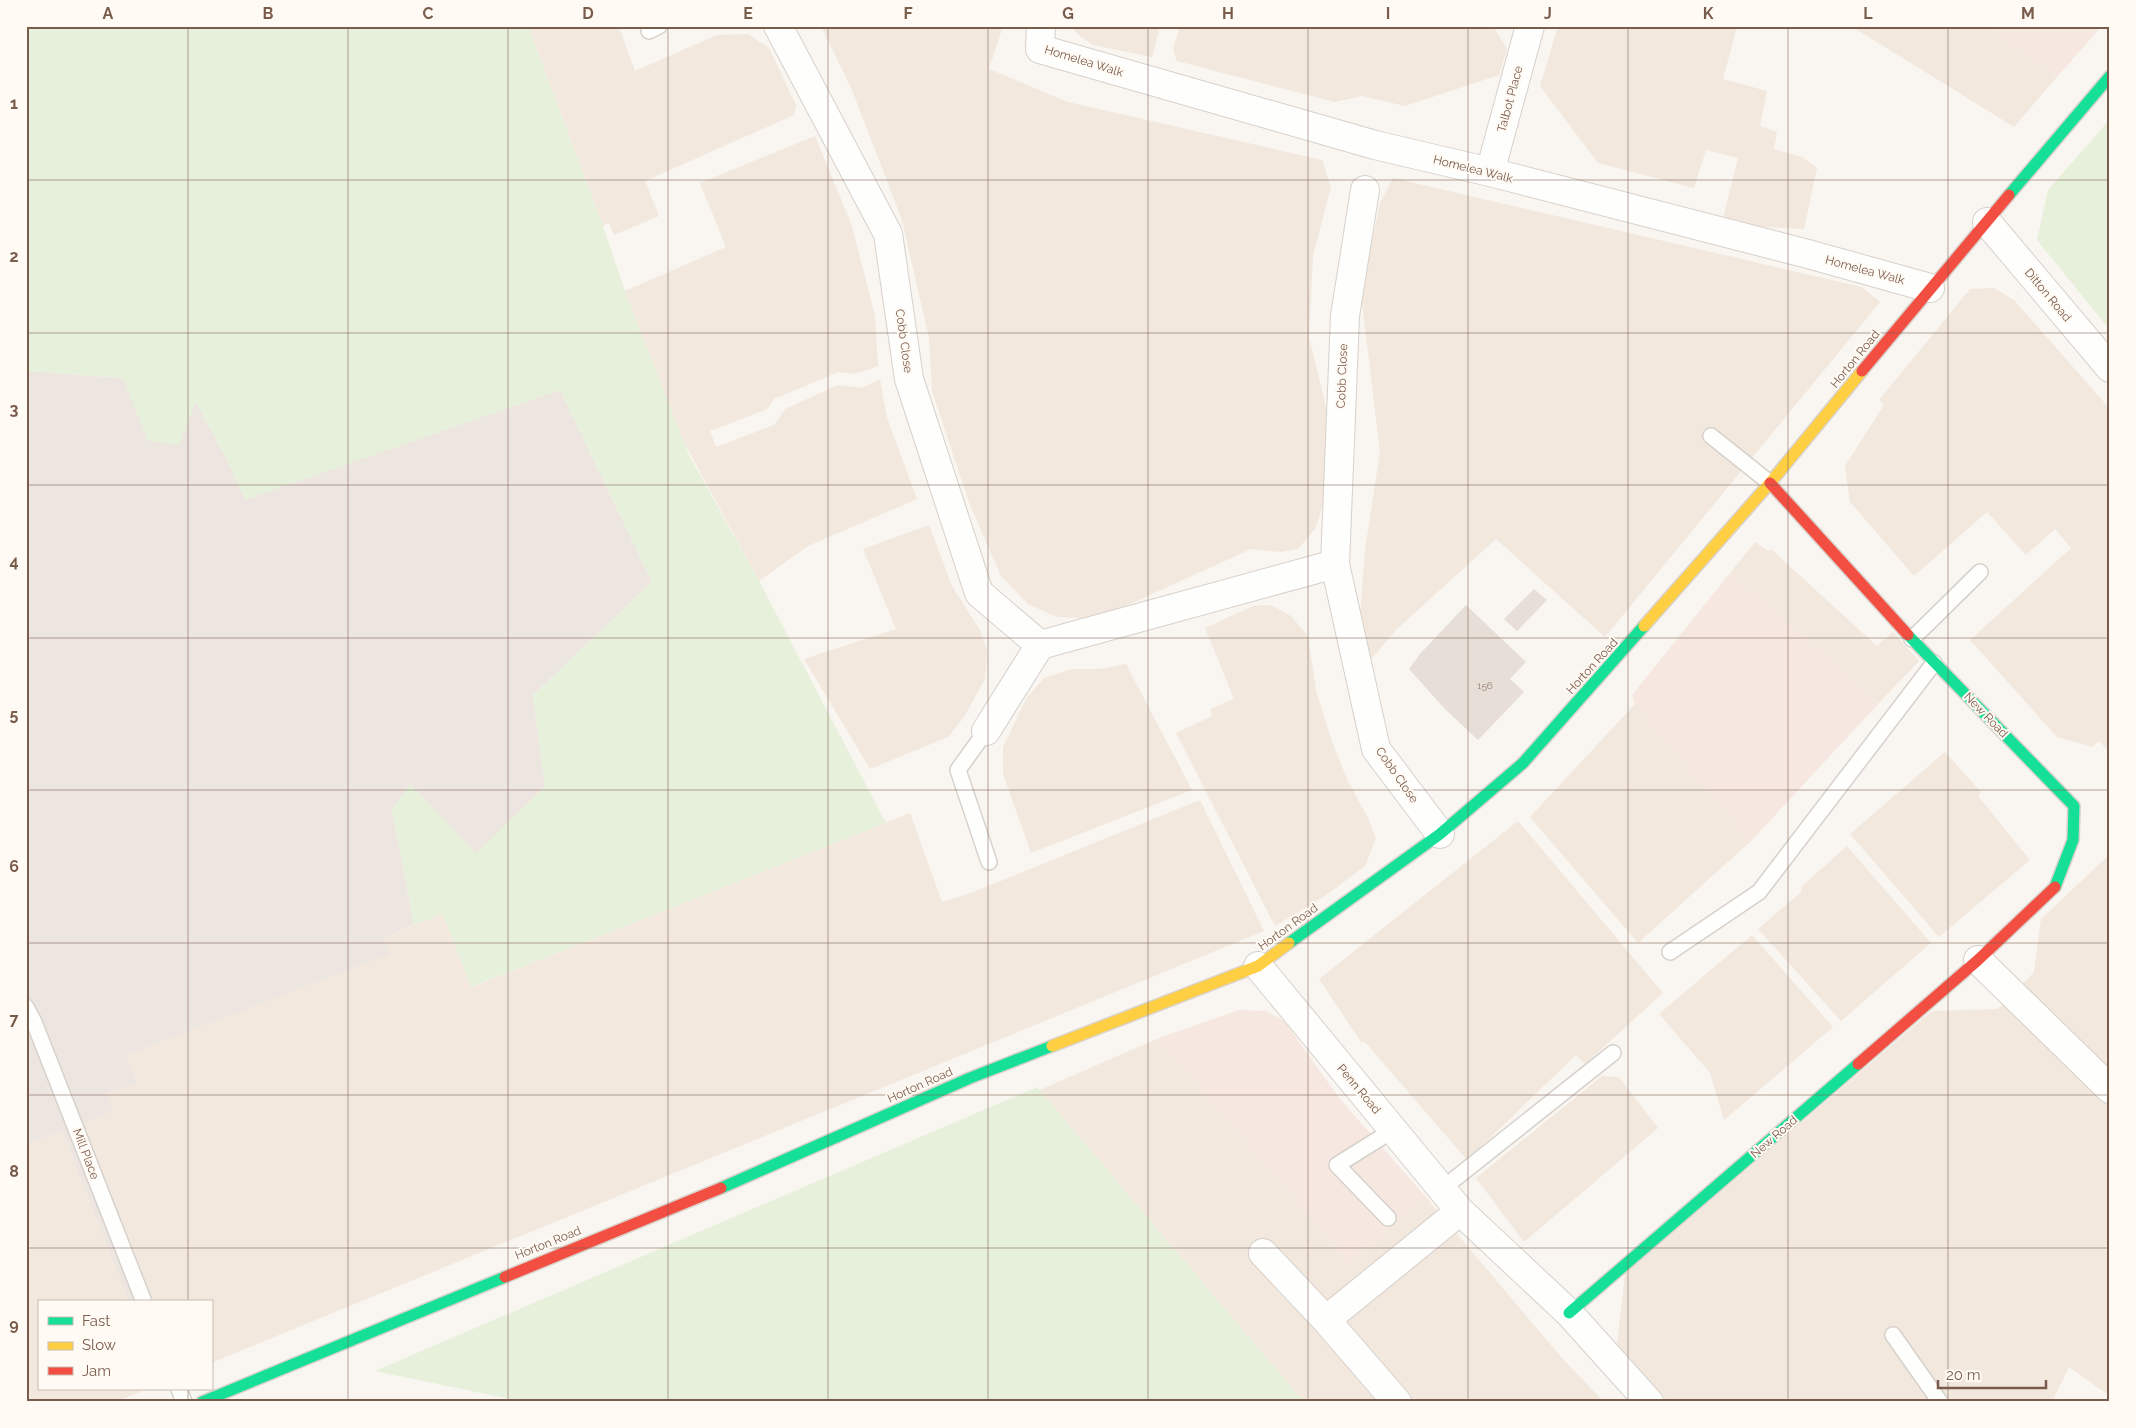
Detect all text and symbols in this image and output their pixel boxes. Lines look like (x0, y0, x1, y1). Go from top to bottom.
text: A (103, 4, 114, 23)
text: B (263, 4, 274, 23)
text: C (423, 4, 434, 23)
text: D (582, 4, 594, 23)
text: E (743, 4, 753, 23)
text: F (903, 4, 913, 23)
text: G (1062, 4, 1074, 23)
text: H (1222, 4, 1234, 23)
text: I (1386, 4, 1390, 23)
text: J (1544, 4, 1552, 23)
text: K (1703, 4, 1714, 23)
text: L (1863, 4, 1873, 23)
text: M (2021, 4, 2035, 23)
street label: Homelea Walk (1043, 42, 1126, 80)
street label: Talbot Place (1494, 64, 1526, 134)
text: 1 (10, 94, 18, 113)
street label: Homelea Walk (1432, 152, 1515, 186)
text: 2 (9, 247, 19, 266)
street label: Homelea Walk (1824, 253, 1907, 287)
street label: Ditton Road (2022, 266, 2074, 324)
street label: Cobb Close (893, 308, 915, 374)
street label: Horton Road (1828, 327, 1882, 391)
street label: Cobb Close (1334, 343, 1350, 409)
text: 3 (10, 400, 19, 419)
text: 4 (9, 552, 19, 571)
street label: Horton Road (1563, 635, 1621, 697)
house number: 156 (1477, 680, 1493, 691)
street label: New Road (1961, 690, 2011, 740)
text: 5 (10, 705, 19, 724)
street label: Cobb Close (1373, 744, 1421, 806)
text: 6 (9, 857, 19, 876)
street label: Horton Road (1256, 901, 1320, 953)
text: 7 (10, 1010, 19, 1029)
street label: Penn Road (1334, 1061, 1384, 1117)
street label: Horton Road (885, 1064, 955, 1106)
street label: New Road (1748, 1113, 1800, 1161)
street label: Mill Place (70, 1127, 102, 1181)
text: 8 (9, 1162, 19, 1181)
street label: Horton Road (513, 1223, 583, 1263)
legend (38, 1300, 212, 1390)
text: Fast (82, 1312, 110, 1330)
text: 9 (9, 1315, 19, 1334)
text: Slow (82, 1336, 116, 1354)
scale bar (1938, 1358, 2046, 1390)
text: Jam (82, 1362, 111, 1380)
text: 20 m (1946, 1366, 1981, 1384)

